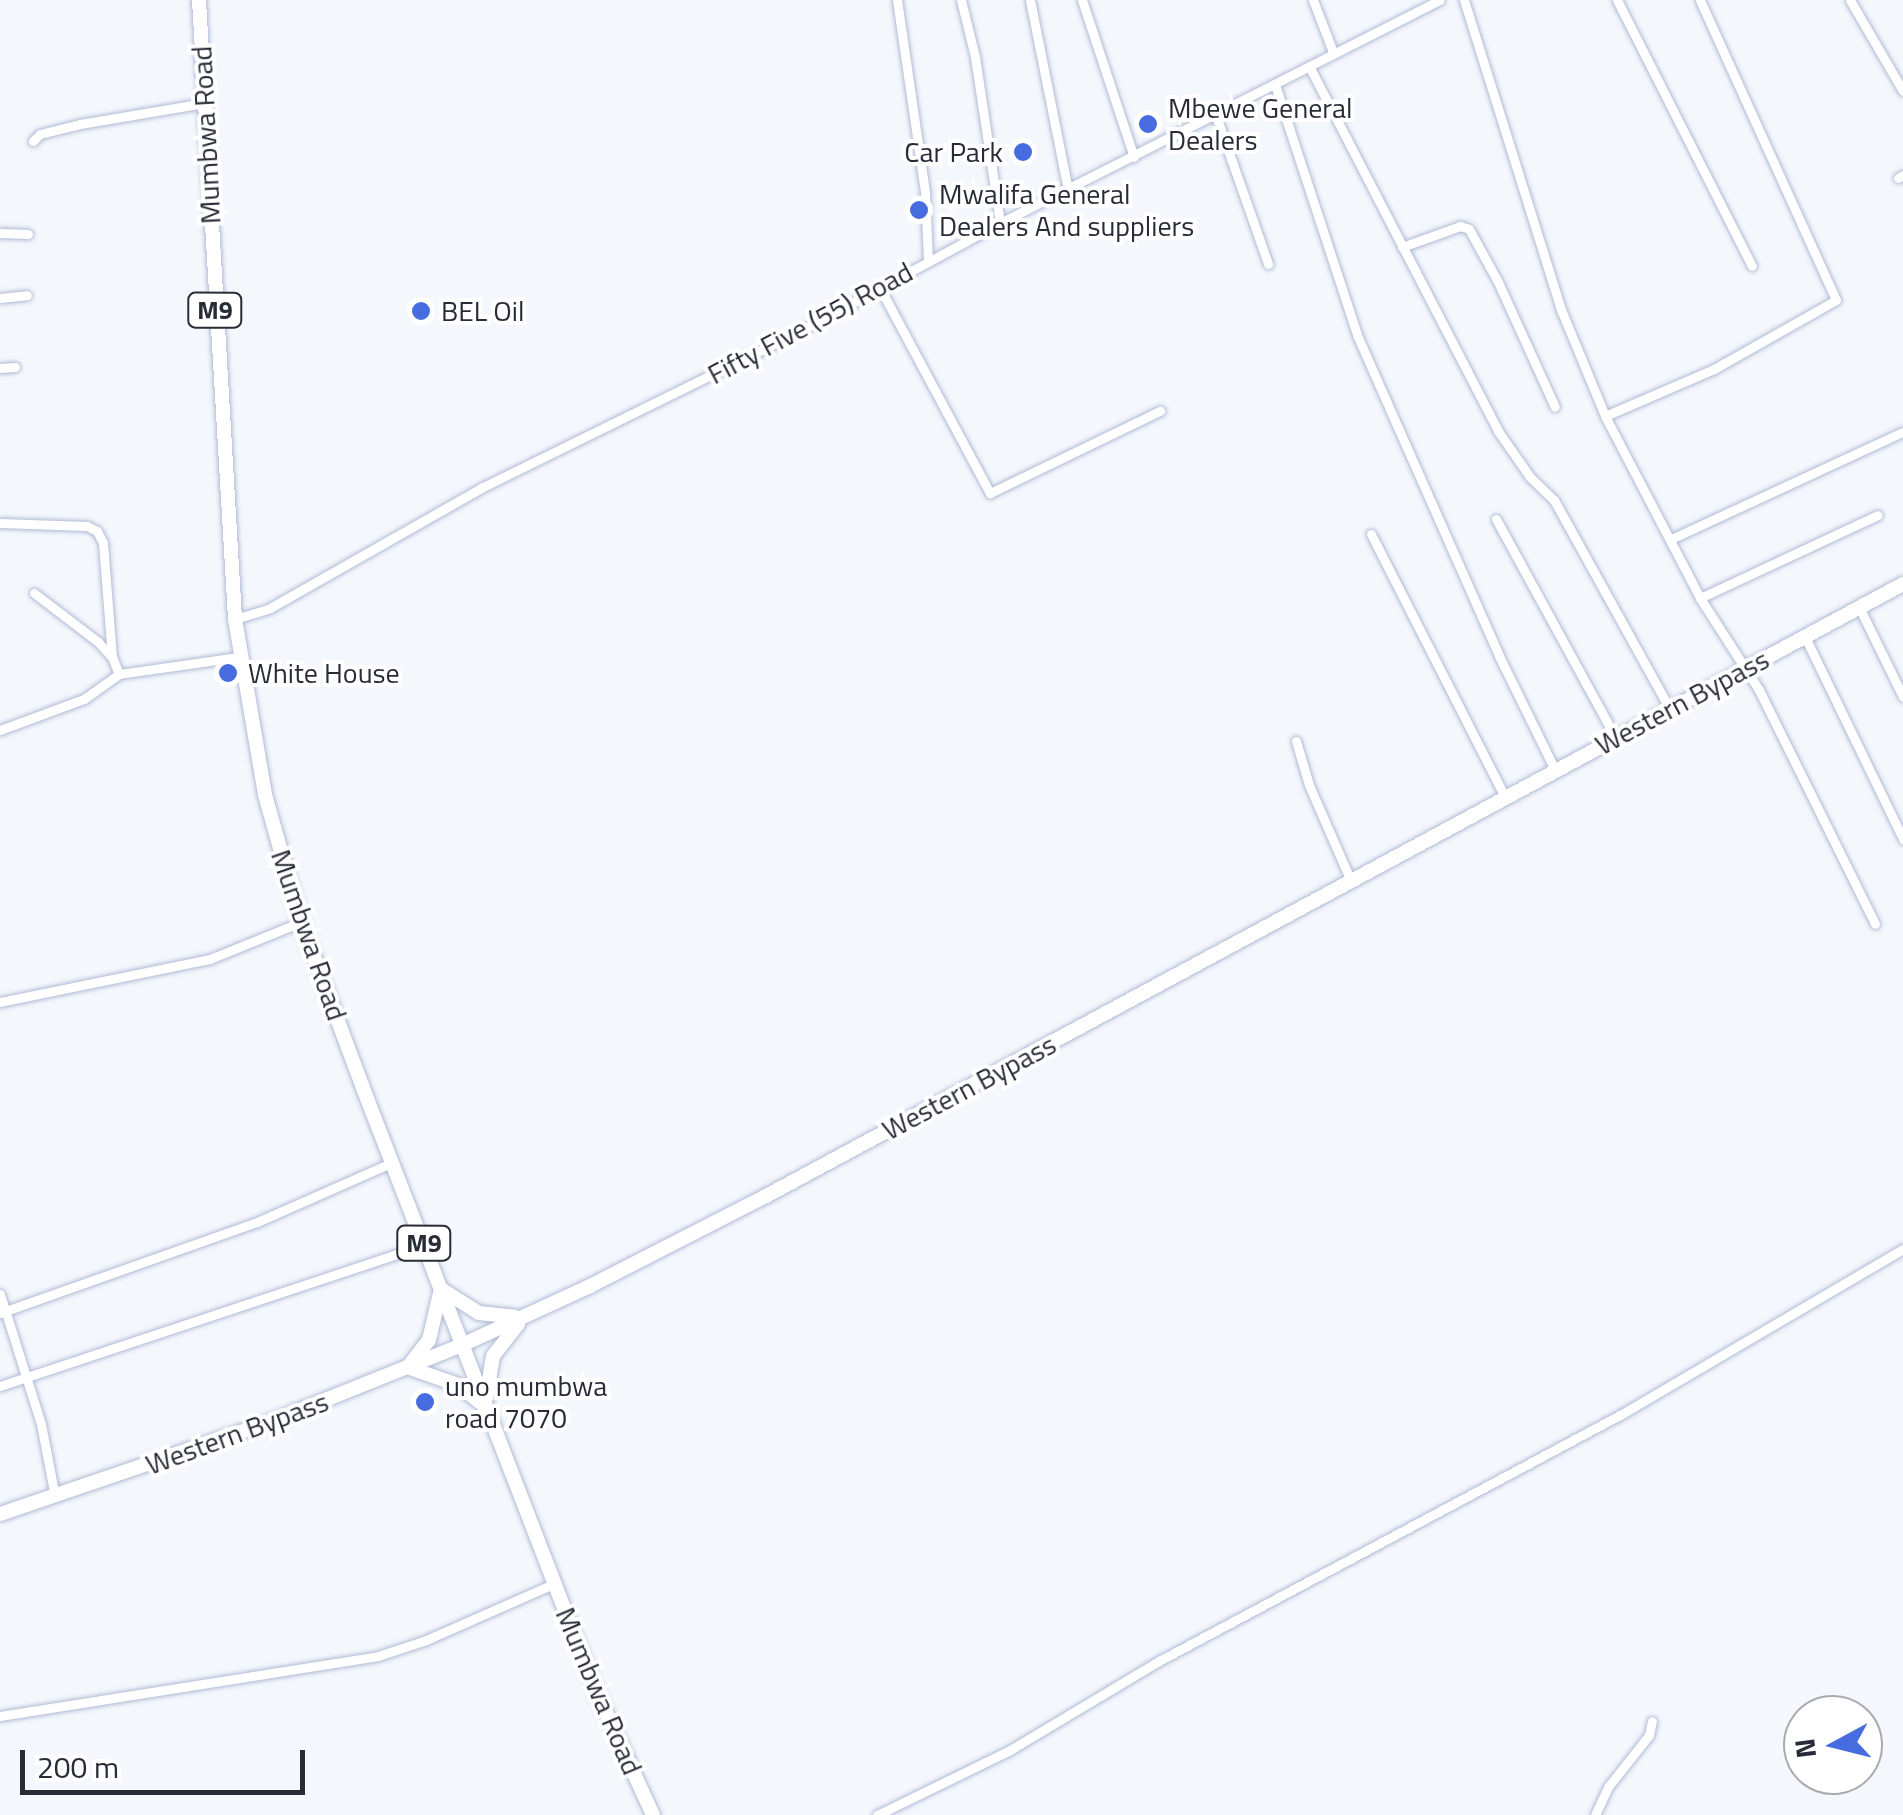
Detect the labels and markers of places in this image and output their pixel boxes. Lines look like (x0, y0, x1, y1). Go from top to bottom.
place label: Mbewe General Dealers (1168, 91, 1352, 157)
marker: Mbewe General Dealers (1137, 113, 1159, 135)
place label: Car Park (904, 135, 1003, 169)
marker: Car Park (1012, 141, 1034, 163)
place label: Mwalifa General Dealers And suppliers (939, 177, 1194, 243)
marker: Mwalifa General Dealers And suppliers (908, 199, 930, 221)
place label: BEL Oil (441, 294, 524, 328)
marker: BEL Oil (410, 300, 432, 322)
place label: White House (248, 656, 400, 690)
marker: White House (217, 662, 239, 684)
place label: uno mumbwa road 7070 (445, 1369, 607, 1435)
marker: uno mumbwa road 7070 (414, 1391, 436, 1413)

